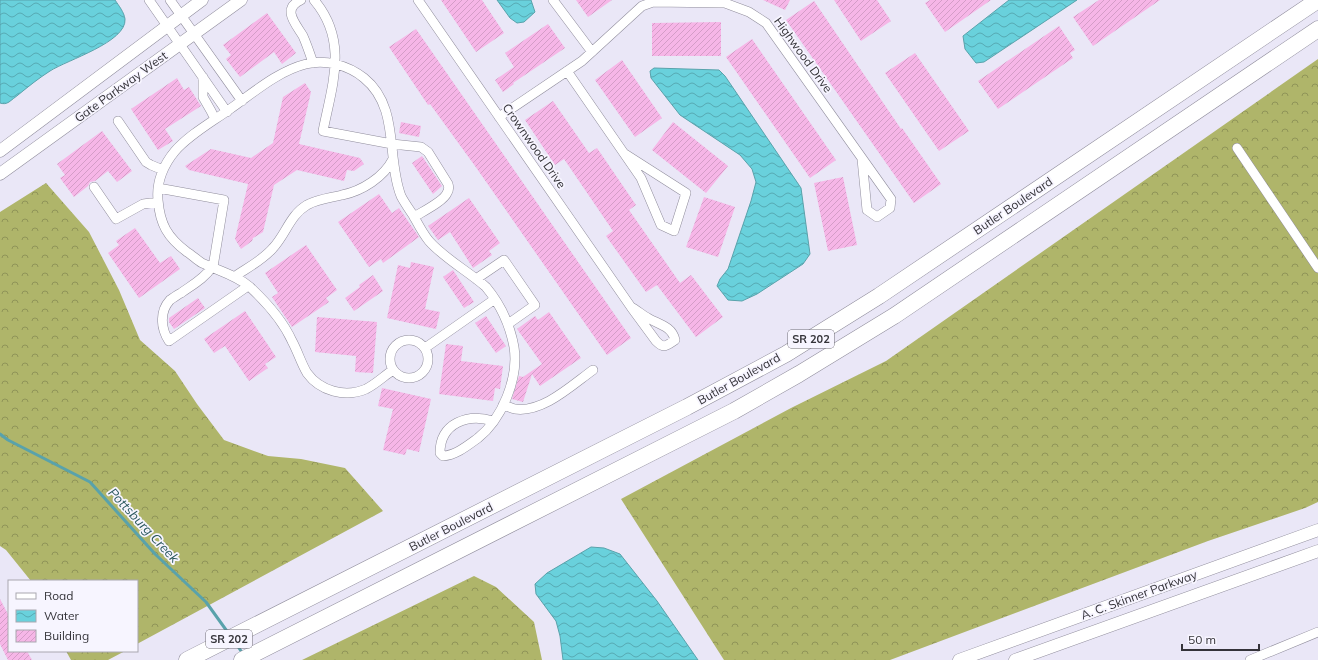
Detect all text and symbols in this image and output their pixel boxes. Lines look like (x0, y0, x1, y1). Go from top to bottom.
street label: Highwood Drive (771, 14, 836, 95)
street label: Gate Parkway West (71, 48, 170, 125)
street label: Crownwood Drive (500, 100, 569, 191)
street label: Butler Boulevard (970, 174, 1055, 238)
road number: SR 202 (788, 330, 834, 348)
street label: Butler Boulevard (695, 350, 783, 408)
water label: Pottsburg Creek (105, 484, 183, 566)
street label: Butler Boulevard (406, 499, 495, 554)
street label: A. C. Skinner Parkway (1079, 566, 1200, 623)
legend (8, 580, 138, 652)
text: Road (44, 588, 73, 603)
text: Water (44, 608, 80, 623)
scale bar (1182, 626, 1259, 652)
text: Building (44, 628, 89, 643)
road number: SR 202 (206, 630, 252, 648)
text: 50 m (1188, 632, 1216, 647)

